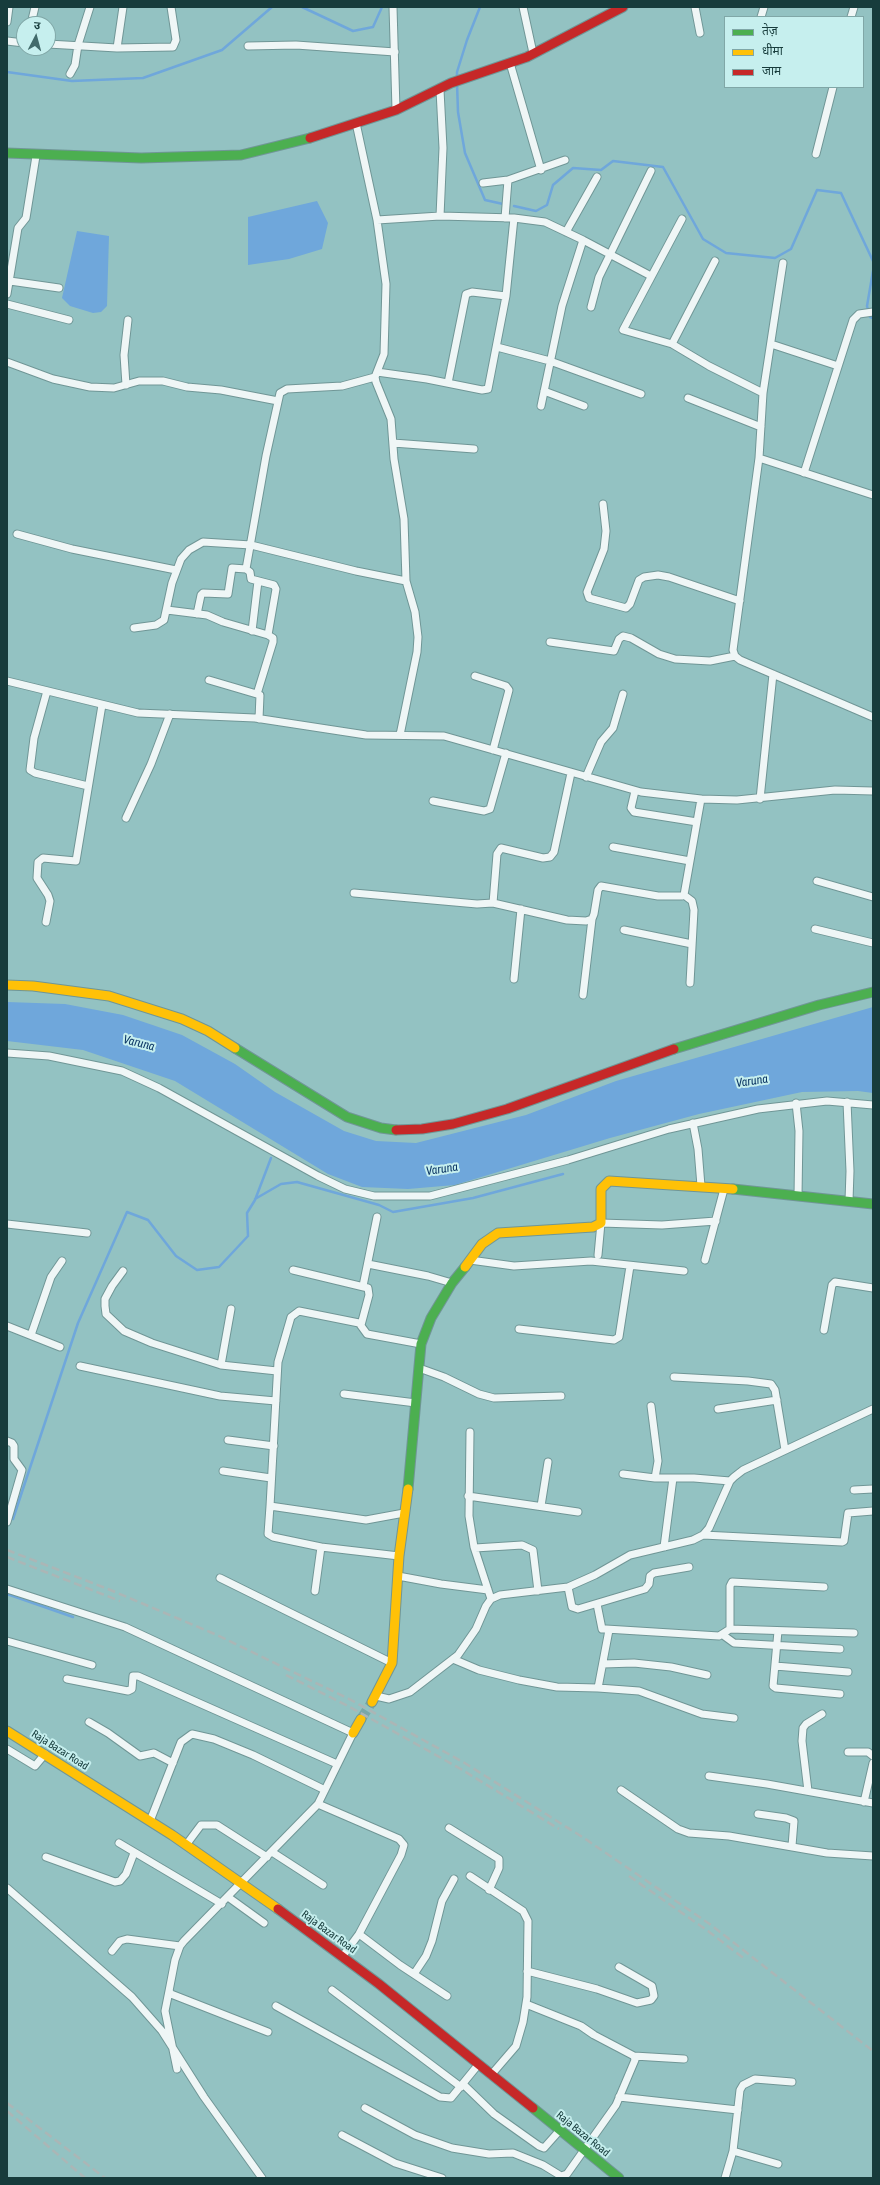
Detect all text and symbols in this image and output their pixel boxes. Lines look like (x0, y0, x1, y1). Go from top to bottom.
north arrow (16, 16, 56, 56)
legend (724, 16, 864, 88)
text: उ (33, 19, 41, 31)
text: तेज़ (762, 24, 778, 38)
text: धीमा (762, 44, 783, 58)
text: जाम (762, 64, 781, 78)
water label: Varuna (122, 1032, 156, 1054)
water label: Varuna (735, 1072, 769, 1090)
water label: Varuna (425, 1160, 459, 1178)
street label: Raja Bazar Road (29, 1727, 91, 1773)
street label: Raja Bazar Road (299, 1908, 359, 1956)
street label: Raja Bazar Road (554, 2108, 612, 2160)

